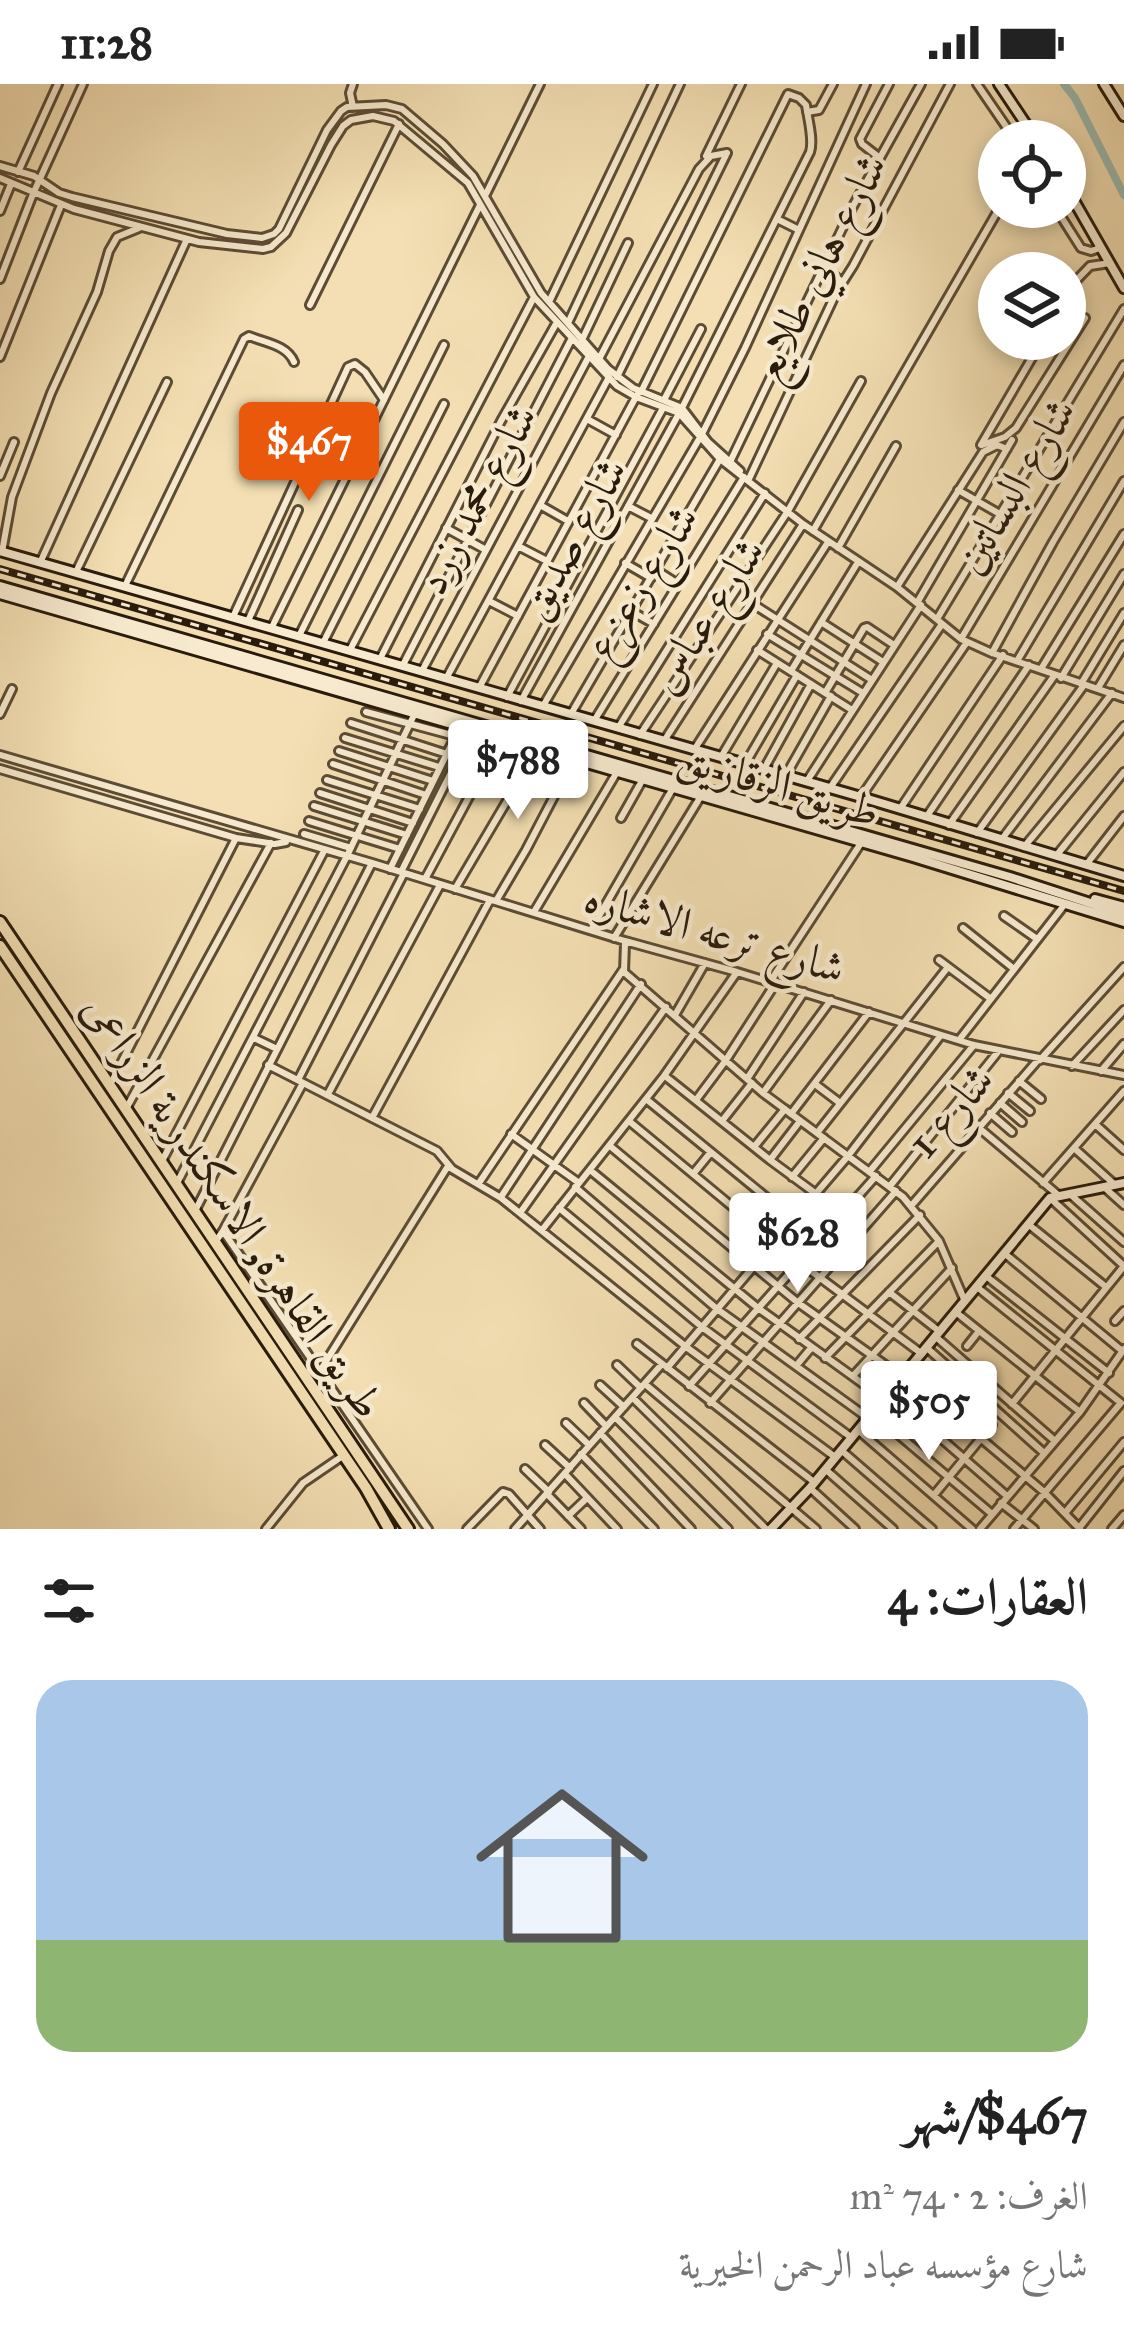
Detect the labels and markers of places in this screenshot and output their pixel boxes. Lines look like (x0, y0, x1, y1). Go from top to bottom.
pin: $467 (238, 402, 380, 504)
pin: $788 (447, 720, 589, 822)
pin: $628 (727, 1193, 869, 1295)
pin: $505 (858, 1361, 1000, 1463)

